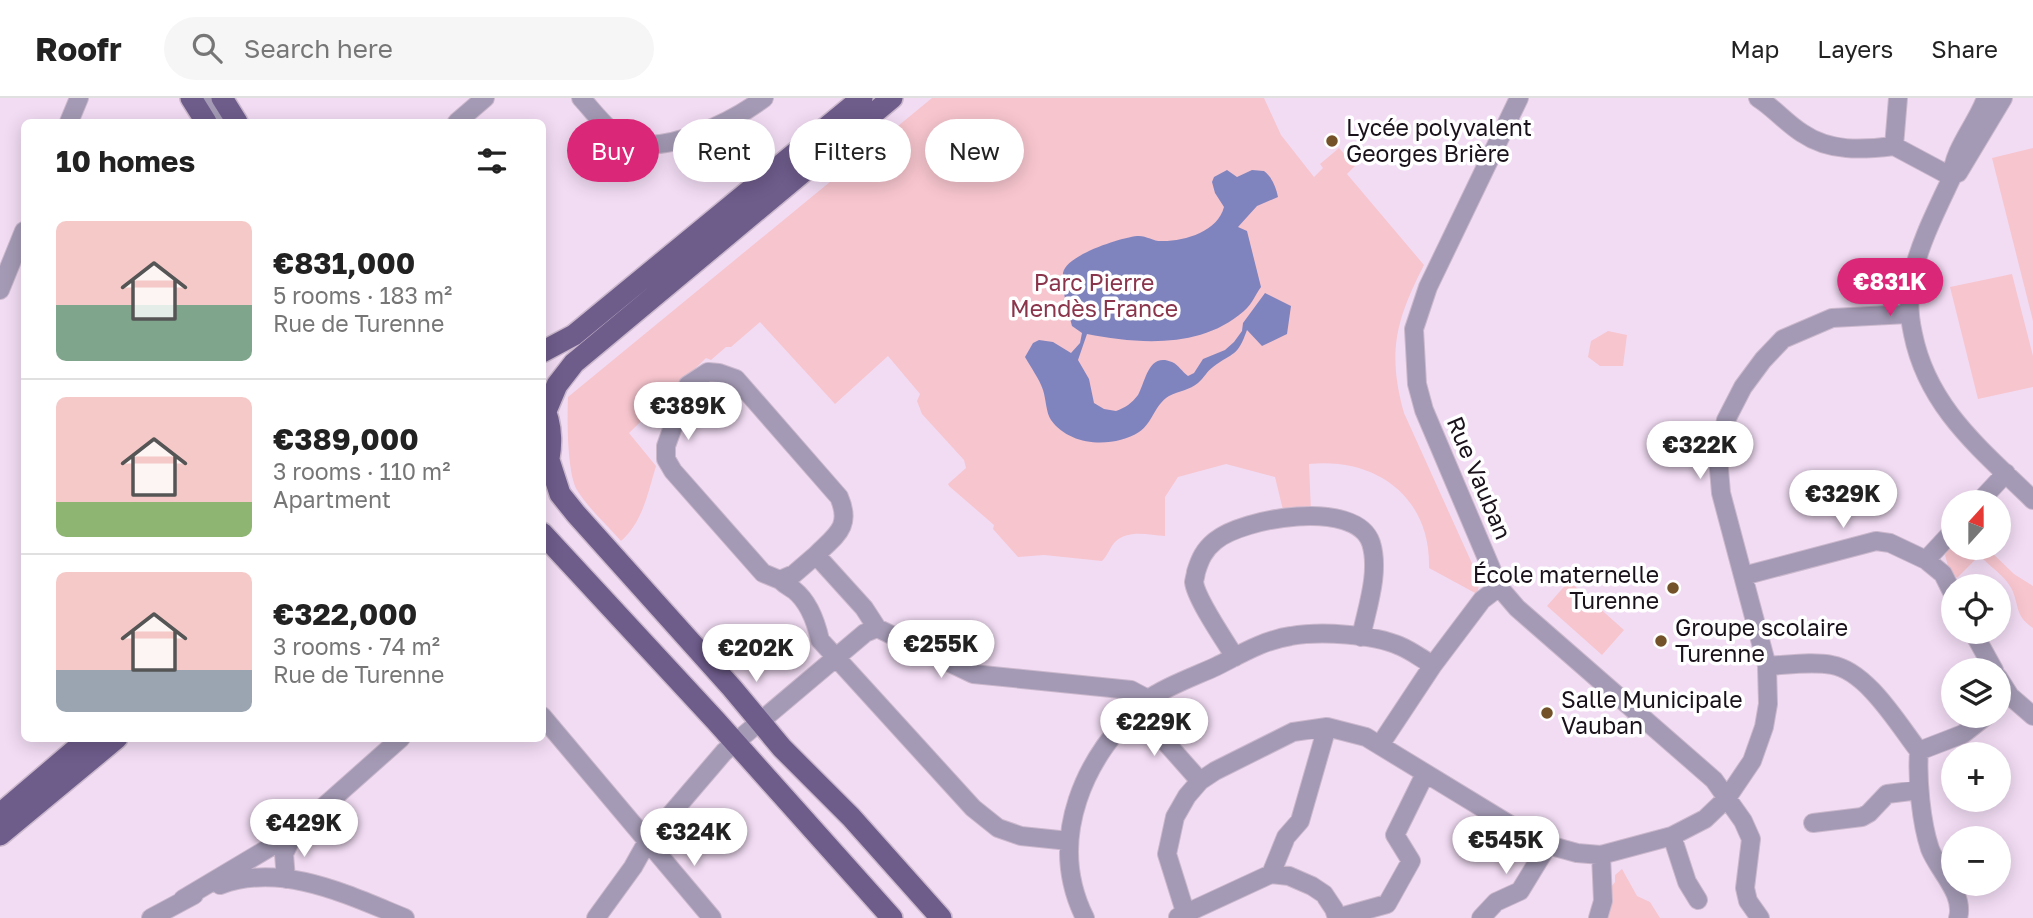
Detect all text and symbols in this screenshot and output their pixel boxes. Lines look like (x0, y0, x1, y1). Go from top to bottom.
search box (164, 17, 654, 80)
text: Roofr (35, 29, 122, 68)
icon: search (188, 29, 226, 67)
text: Search here (244, 33, 393, 64)
text: Map (1730, 34, 1779, 63)
text: Layers (1817, 34, 1893, 63)
text: Share (1931, 34, 1998, 63)
place label: Lycée polyvalent Georges Brière (1346, 113, 1532, 167)
chip: Buy (567, 119, 659, 182)
chip: Rent (673, 119, 775, 182)
chip: Filters (789, 119, 911, 182)
chip: New (925, 119, 1024, 182)
marker: Lycée polyvalent Georges Brière (1324, 133, 1340, 149)
icon: filters (473, 142, 511, 180)
text: 10 homes (56, 143, 195, 179)
text: €831,000 (273, 245, 415, 281)
icon: home (112, 249, 196, 333)
pin: €831K (1841, 258, 1939, 318)
text: €831K (1853, 267, 1927, 295)
park label: Parc Pierre Mendès France (1010, 268, 1178, 322)
text: 5 rooms · 183 m² (273, 281, 452, 309)
text: Rue de Turenne (273, 309, 444, 337)
pin: €389K (639, 382, 737, 442)
text: €389K (650, 391, 726, 419)
street label: Rue Vauban (1442, 412, 1518, 543)
text: €389,000 (273, 421, 419, 457)
pin: €322K (1651, 422, 1749, 481)
icon: home (112, 425, 196, 509)
text: €322K (1663, 430, 1737, 458)
text: 3 rooms · 110 m² (273, 457, 450, 485)
pin: €329K (1794, 470, 1892, 530)
text: €329K (1805, 479, 1881, 507)
text: Apartment (273, 485, 391, 513)
north arrow (1941, 490, 2011, 560)
map controls (1941, 490, 2011, 896)
place label: École maternelle Turenne (1473, 560, 1659, 614)
button: locate (1941, 574, 2011, 644)
marker: École maternelle Turenne (1665, 580, 1681, 596)
text: €322,000 (273, 596, 417, 632)
icon: home (112, 600, 196, 684)
place label: Groupe scolaire Turenne (1675, 613, 1848, 667)
pin: €255K (892, 620, 990, 680)
pin: €202K (707, 624, 805, 684)
text: €255K (904, 629, 978, 657)
text: 3 rooms · 74 m² (273, 632, 440, 660)
text: €202K (718, 633, 794, 661)
marker: Groupe scolaire Turenne (1653, 633, 1669, 649)
button: layers (1941, 658, 2011, 728)
text: Rue de Turenne (273, 660, 444, 688)
place label: Salle Municipale Vauban (1561, 685, 1743, 739)
pin: €229K (1105, 698, 1203, 758)
marker: Salle Municipale Vauban (1539, 705, 1555, 721)
text: €229K (1116, 707, 1192, 735)
button: + (1941, 742, 2011, 812)
pin: €429K (255, 800, 353, 859)
text: €429K (266, 808, 342, 836)
pin: €324K (645, 808, 743, 868)
pin: €545K (1457, 816, 1555, 876)
text: €324K (656, 817, 732, 845)
text: €545K (1468, 825, 1544, 853)
button: − (1941, 826, 2011, 896)

